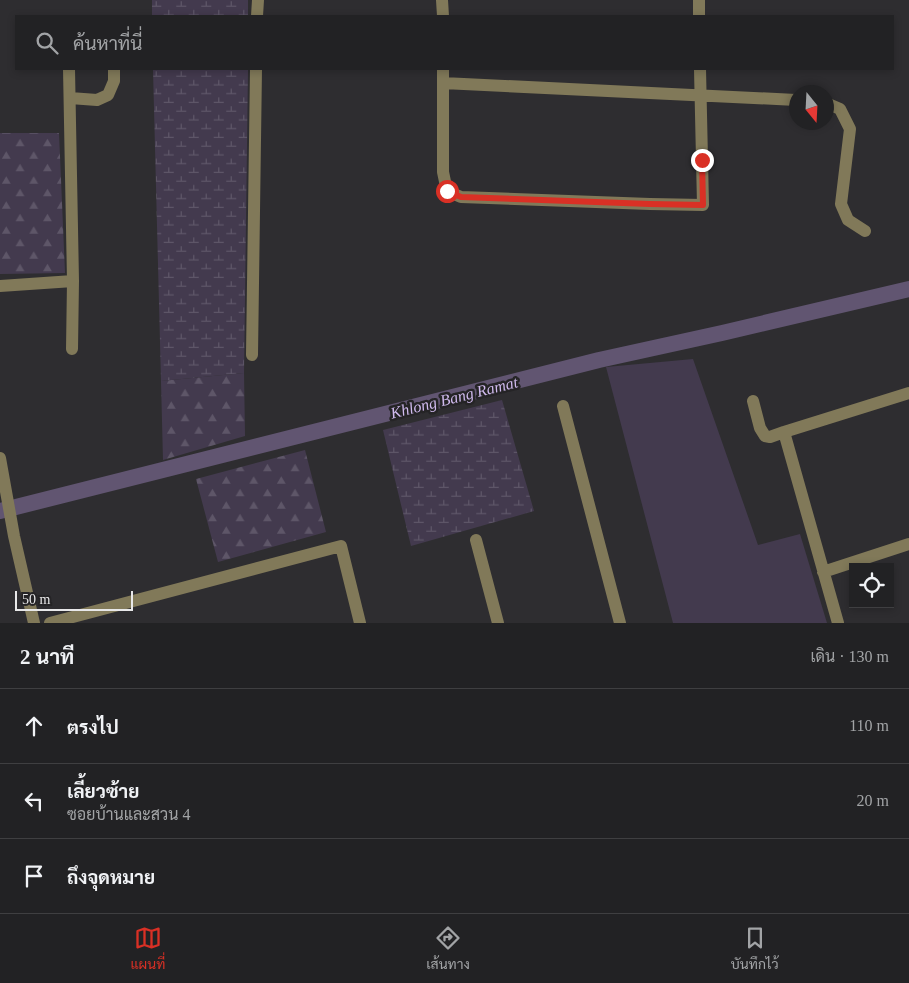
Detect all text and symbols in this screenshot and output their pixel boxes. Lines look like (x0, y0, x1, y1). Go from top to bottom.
search box (15, 15, 894, 70)
icon: search (33, 29, 61, 57)
text: ค้นหาที่นี่ (73, 33, 142, 54)
north arrow (789, 85, 834, 130)
route end (691, 149, 714, 172)
route start (436, 180, 459, 203)
water label: Khlong Bang Ramat (388, 373, 520, 423)
map controls (849, 563, 894, 608)
button: locate (849, 563, 894, 608)
scale bar (15, 588, 132, 611)
text: 50 m (22, 592, 50, 607)
text: 2 นาที (20, 645, 74, 669)
text: เดิน · 130 m (811, 648, 889, 665)
icon: ahead (20, 712, 48, 740)
text: ตรงไป (67, 717, 119, 738)
text: 110 m (849, 717, 889, 734)
text: เลี้ยวซ้าย (67, 781, 139, 802)
icon: left (20, 787, 48, 815)
text: 20 m (857, 792, 889, 809)
text: ซอยบ้านและสวน 4 (67, 806, 190, 823)
icon: arrive (20, 862, 48, 890)
text: ถึงจุดหมาย (67, 867, 155, 888)
tab: แผนที่ (130, 924, 165, 973)
tab: เส้นทาง (426, 924, 470, 973)
tab: บันทึกไว้ (731, 924, 779, 973)

